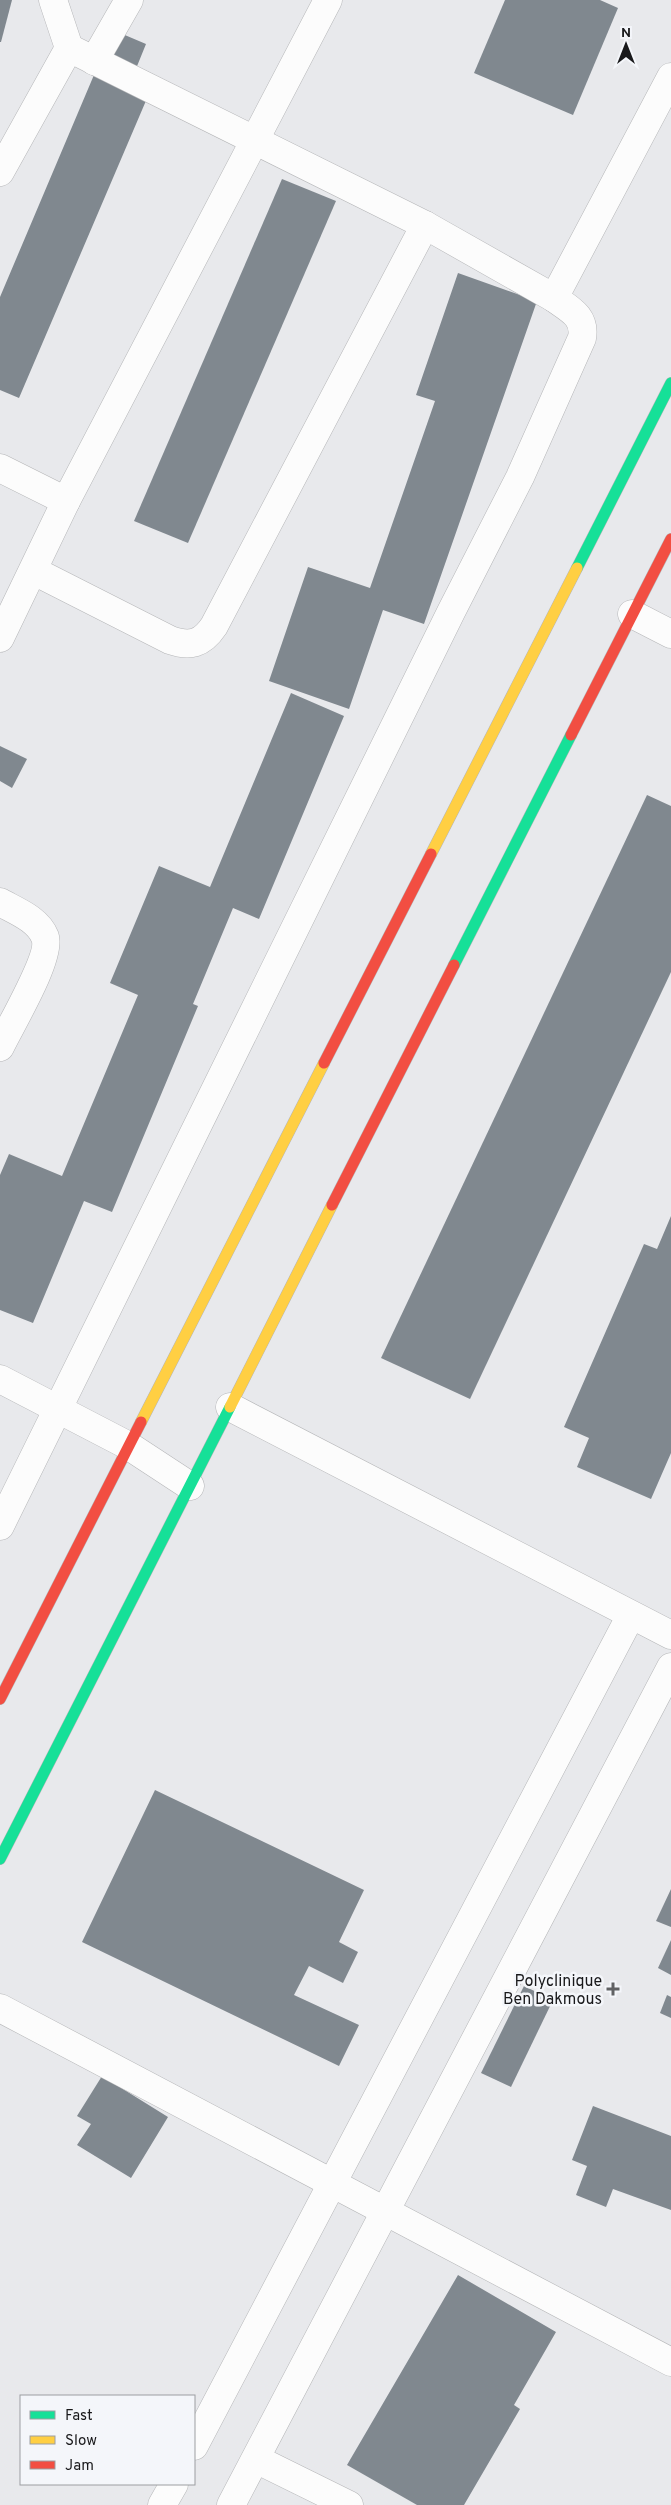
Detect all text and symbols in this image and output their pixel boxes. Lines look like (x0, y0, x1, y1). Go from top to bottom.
north arrow (601, 20, 651, 70)
text: N (621, 25, 631, 42)
place label: Polyclinique Ben Dakmous (503, 1972, 602, 2010)
marker: Polyclinique Ben Dakmous (606, 1982, 620, 1996)
legend (20, 2395, 195, 2485)
text: Fast (65, 2407, 93, 2426)
text: Slow (65, 2432, 97, 2451)
text: Jam (65, 2457, 94, 2476)

